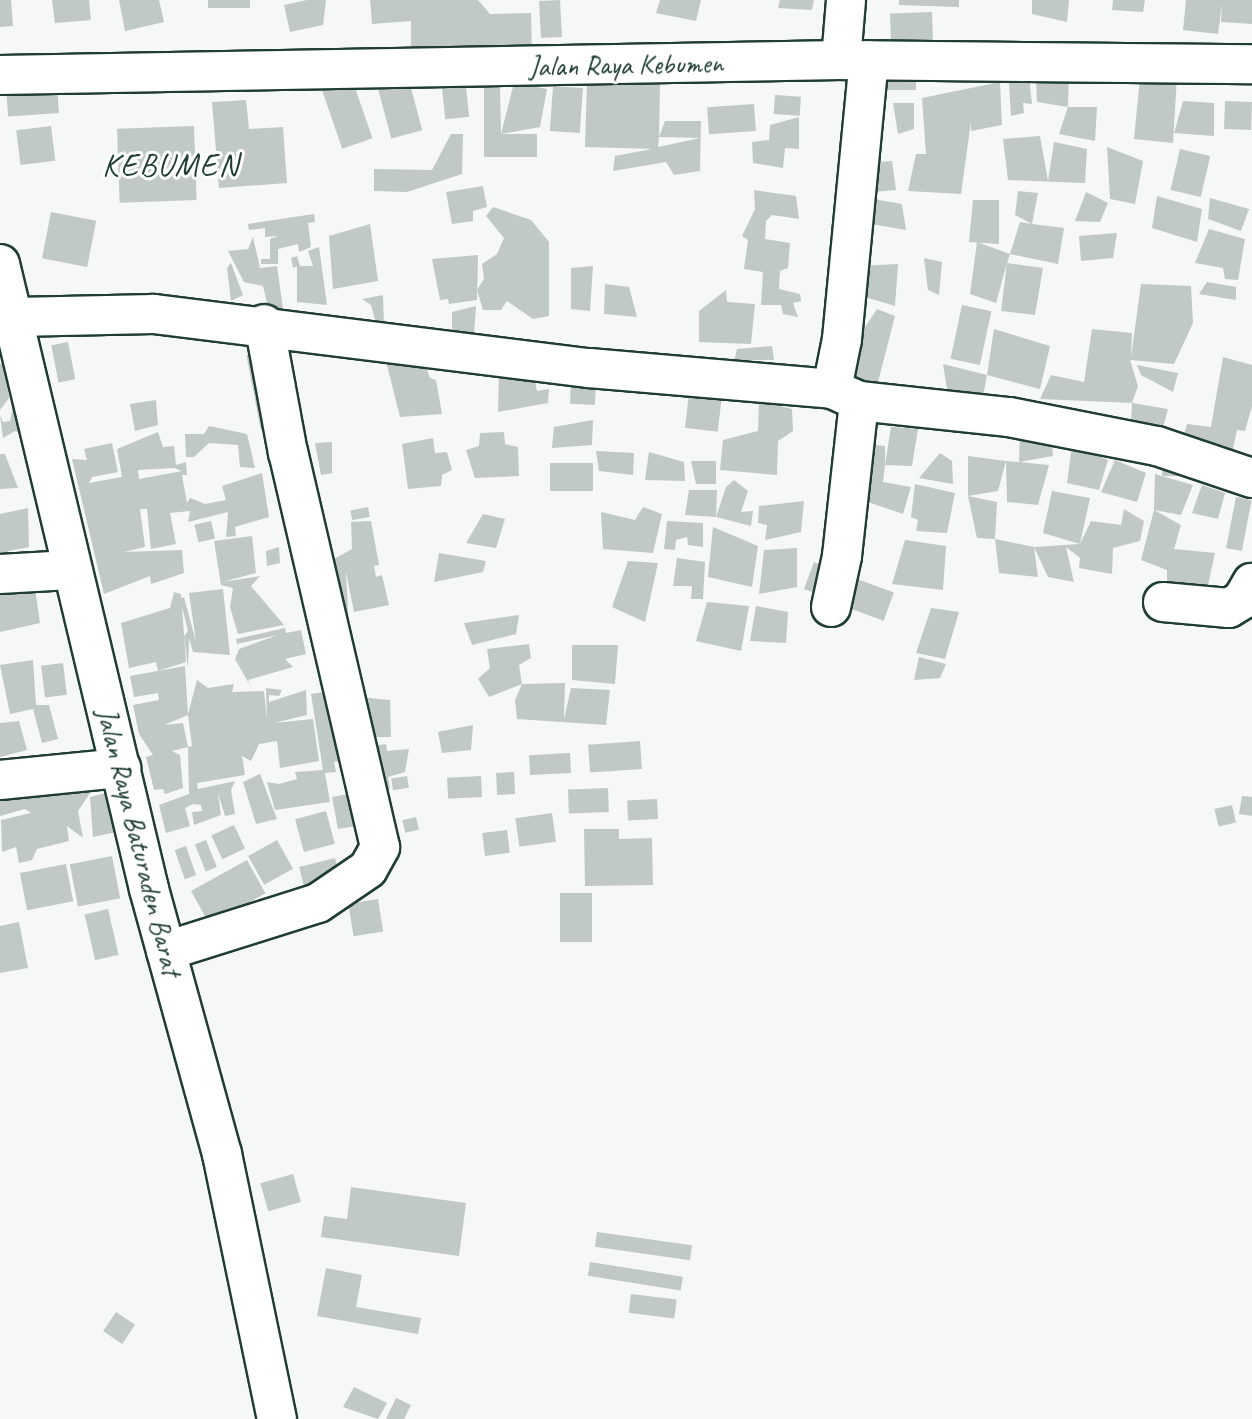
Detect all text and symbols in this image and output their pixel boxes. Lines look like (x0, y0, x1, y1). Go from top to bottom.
street label: Jalan Raya Kebumen (529, 47, 723, 83)
district label: KEBUMEN (102, 146, 240, 184)
street label: Jalan Raya Baturaden Barat (89, 705, 189, 979)

